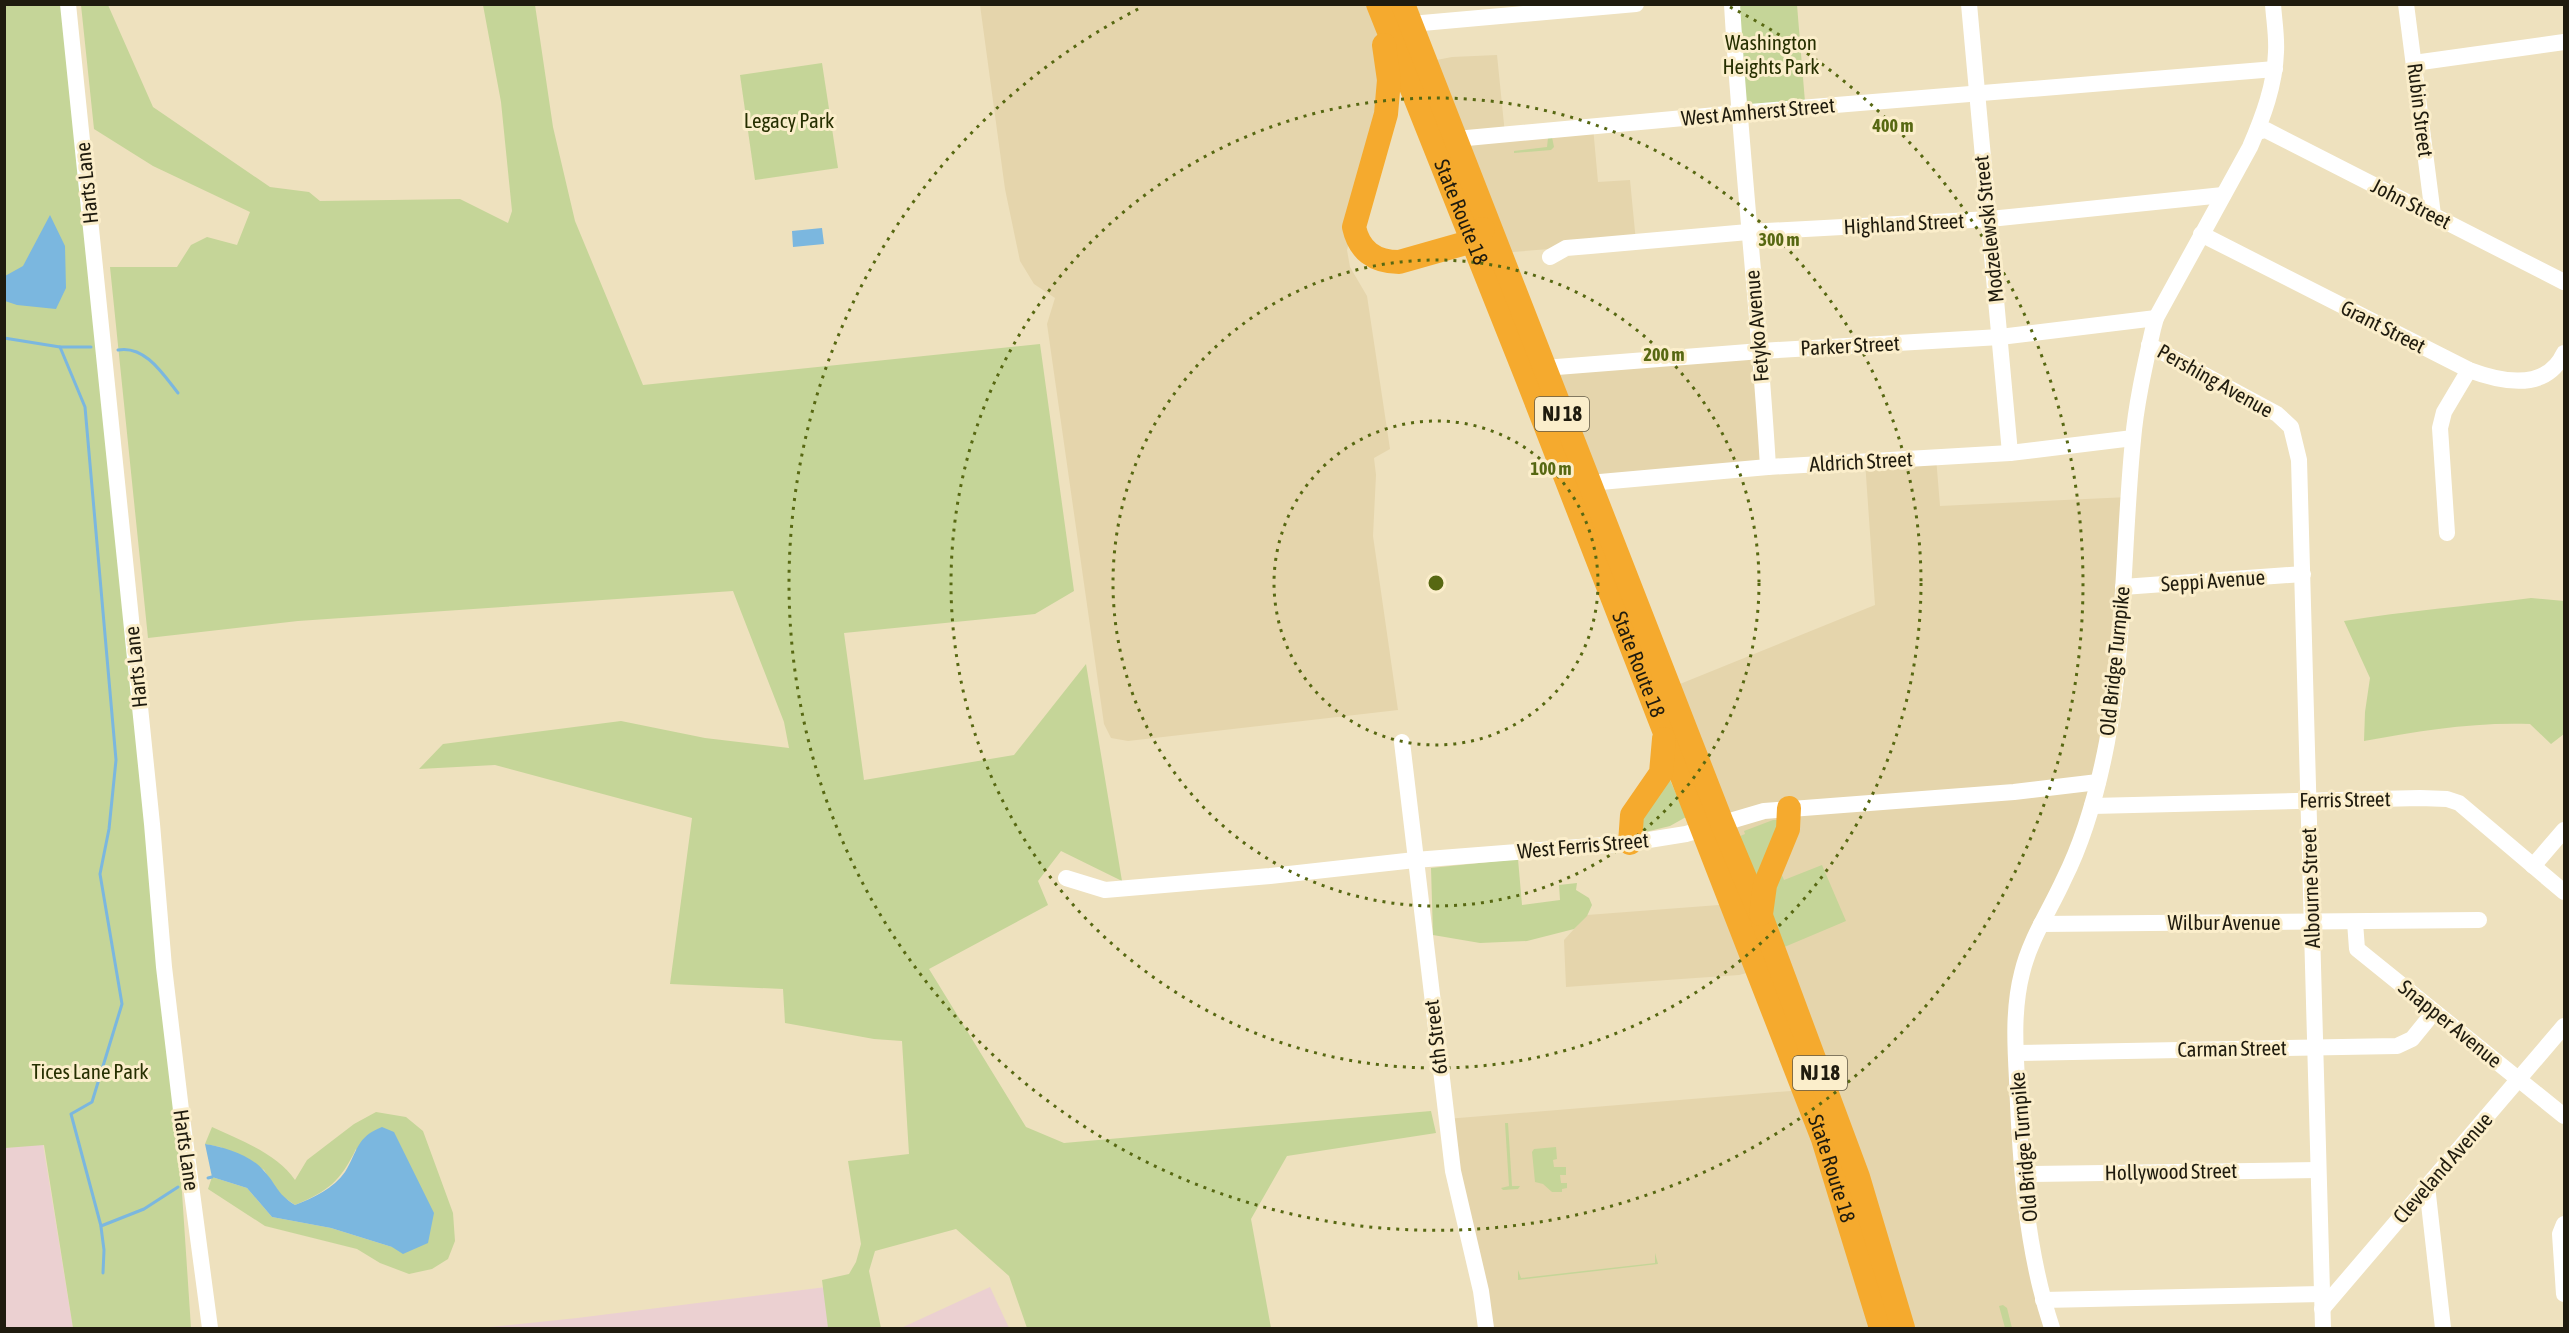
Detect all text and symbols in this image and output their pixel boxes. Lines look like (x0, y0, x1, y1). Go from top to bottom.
park label: Washington Heights Park (1722, 30, 1820, 78)
street label: Rubin Street (2403, 61, 2439, 158)
street label: West Amherst Street (1680, 92, 1836, 130)
park label: Legacy Park (744, 108, 834, 132)
text: 400 m (1872, 115, 1913, 136)
street label: Harts Lane (70, 141, 102, 225)
street label: Modzelewski Street (1968, 154, 2008, 304)
street label: State Route 18 (1430, 155, 1494, 268)
street label: John Street (2368, 173, 2455, 233)
street label: Highland Street (1843, 208, 1965, 238)
text: 300 m (1759, 229, 1799, 250)
street label: Fetyko Avenue (1739, 269, 1773, 383)
street label: Grant Street (2337, 295, 2430, 358)
street label: Parker Street (1800, 330, 1900, 360)
street label: Pershing Avenue (2153, 338, 2277, 422)
text: 200 m (1644, 344, 1684, 365)
road number: NJ 18 (1535, 397, 1589, 431)
street label: Aldrich Street (1809, 446, 1913, 476)
text: 100 m (1531, 458, 1571, 479)
street label: Seppi Avenue (2160, 564, 2266, 596)
centre of rings (1426, 573, 1446, 593)
street label: Old Bridge Turnpike (2094, 585, 2134, 737)
street label: State Route 18 (1608, 608, 1671, 721)
street label: Harts Lane (119, 625, 151, 709)
street label: Ferris Street (2299, 786, 2391, 812)
street label: West Ferris Street (1516, 827, 1650, 863)
street label: Albourne Street (2296, 827, 2324, 949)
street label: Wilbur Avenue (2168, 910, 2280, 934)
street label: Snapper Avenue (2394, 974, 2507, 1072)
street label: 6th Street (1419, 998, 1451, 1076)
street label: Carman Street (2177, 1035, 2287, 1061)
road number: NJ 18 (1793, 1056, 1847, 1090)
park label: Tices Lane Park (32, 1059, 148, 1083)
street label: Old Bridge Turnpike (2005, 1071, 2042, 1223)
street label: Cleveland Avenue (2388, 1107, 2497, 1228)
street label: Harts Lane (169, 1108, 205, 1192)
street label: State Route 18 (1804, 1111, 1861, 1225)
street label: Hollywood Street (2104, 1158, 2237, 1184)

